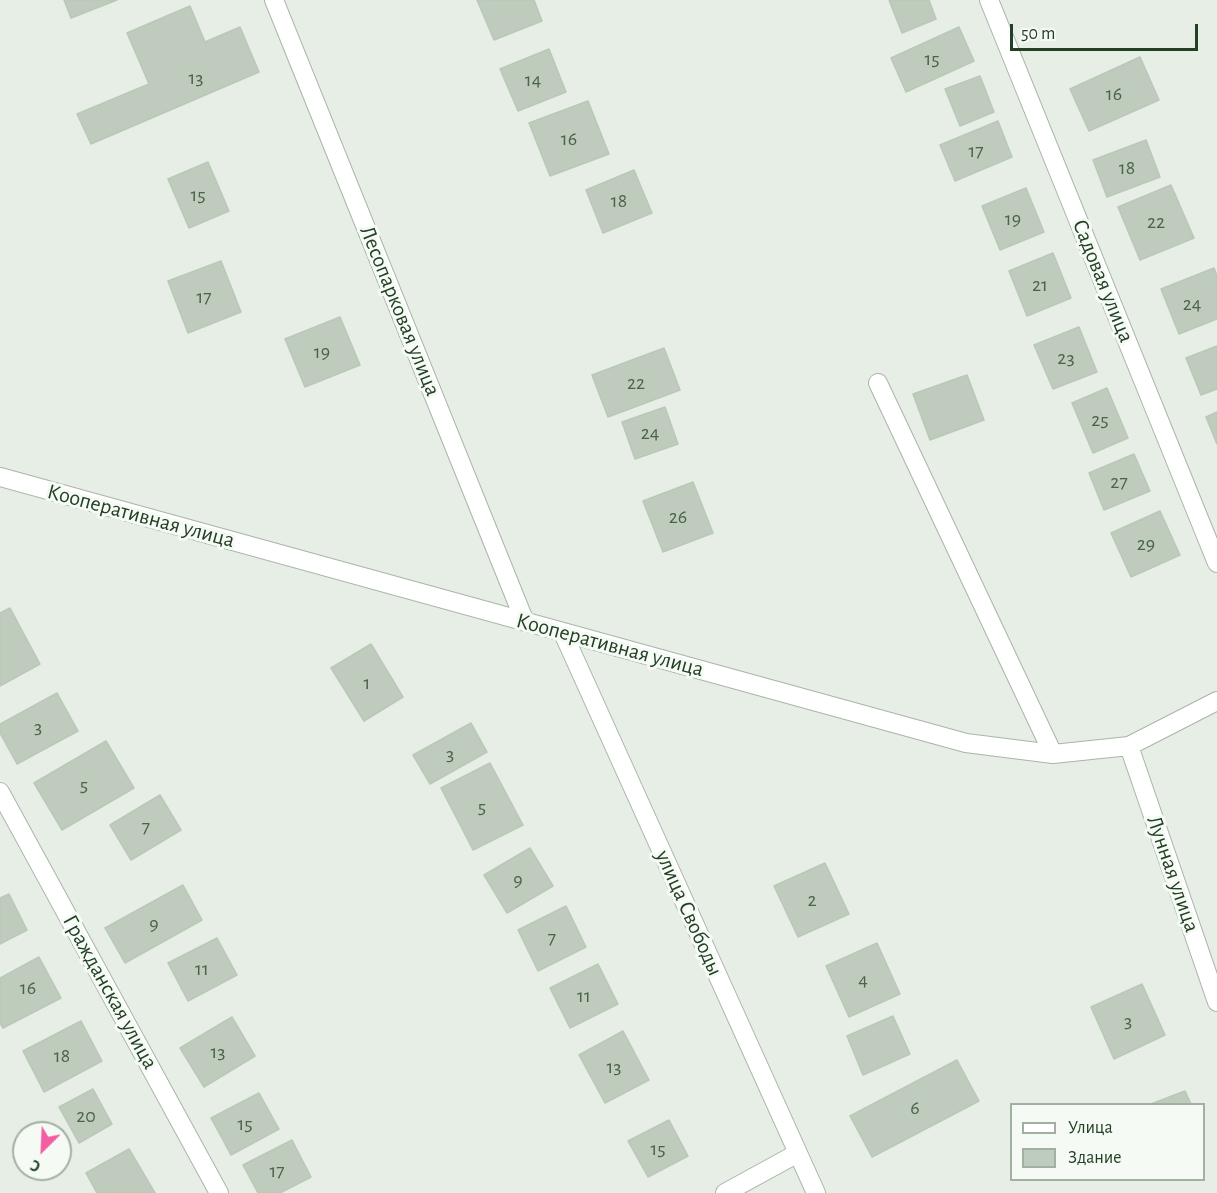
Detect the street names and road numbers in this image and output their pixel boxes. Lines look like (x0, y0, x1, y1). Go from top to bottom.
street label: Садовая улица (1066, 216, 1140, 346)
street label: Лесопарковая улица (354, 222, 446, 400)
street label: Кооперативная улица (44, 478, 238, 554)
street label: Кооперативная улица (513, 607, 707, 683)
street label: Лунная улица (1141, 812, 1205, 936)
street label: улица Свободы (650, 846, 728, 980)
street label: Гражданская улица (57, 910, 163, 1074)

